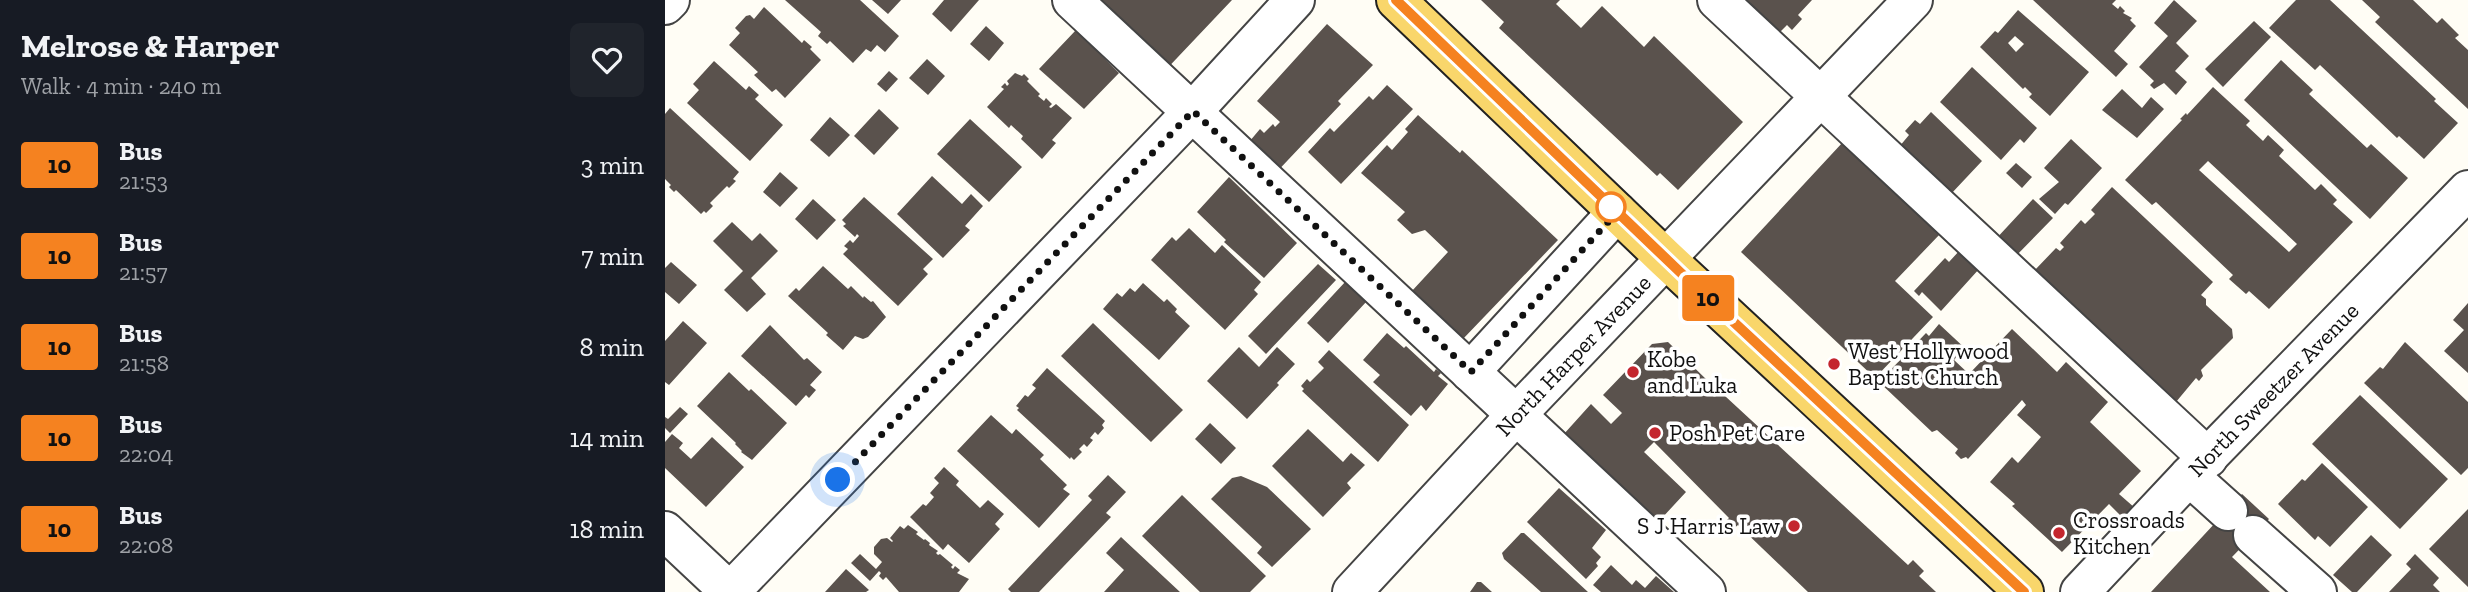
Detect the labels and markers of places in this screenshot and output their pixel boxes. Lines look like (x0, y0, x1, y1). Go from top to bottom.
unlabelled marker (1596, 192, 1626, 222)
place label: West Hollywood Baptist Church (1848, 337, 2009, 391)
place label: Kobe and Luka (1647, 345, 1737, 399)
marker: West Hollywood Baptist Church (1826, 356, 1842, 372)
marker: Kobe and Luka (1625, 364, 1641, 380)
place label: Posh Pet Care (1669, 419, 1805, 447)
marker: Posh Pet Care (1647, 425, 1663, 441)
place label: Crossroads Kitchen (2073, 506, 2185, 560)
place label: S J Harris Law (1637, 512, 1780, 540)
marker: S J Harris Law (1786, 518, 1802, 534)
marker: Crossroads Kitchen (2051, 525, 2067, 541)

